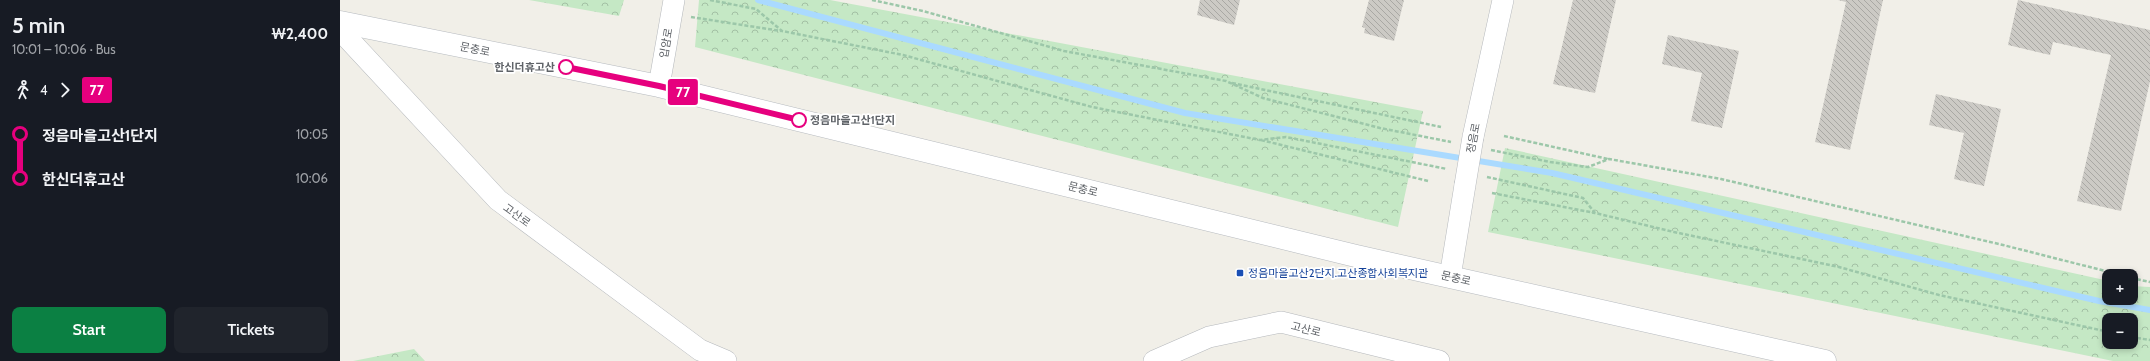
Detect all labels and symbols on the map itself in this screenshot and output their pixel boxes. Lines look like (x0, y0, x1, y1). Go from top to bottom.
street label: 입암로 (656, 27, 676, 59)
street label: 문충로 (459, 39, 491, 59)
marker: 한신더휴고산 (558, 59, 574, 75)
place label: 한신더휴고산 (494, 60, 555, 74)
line badge: 77 (665, 79, 701, 105)
marker: 정음마을고산1단지 (791, 112, 807, 128)
place label: 정음마을고산1단지 (810, 113, 895, 127)
street label: 정음로 (1463, 122, 1483, 154)
street label: 문충로 (1067, 179, 1099, 199)
street label: 고산로 (501, 200, 533, 230)
place label: 정음마을고산2단지.고산종합사회복지관 (1248, 266, 1428, 280)
marker: 정음마을고산2단지.고산종합사회복지관 (1235, 268, 1245, 278)
street label: 문충로 (1440, 268, 1472, 288)
street label: 고산로 (1290, 319, 1322, 339)

